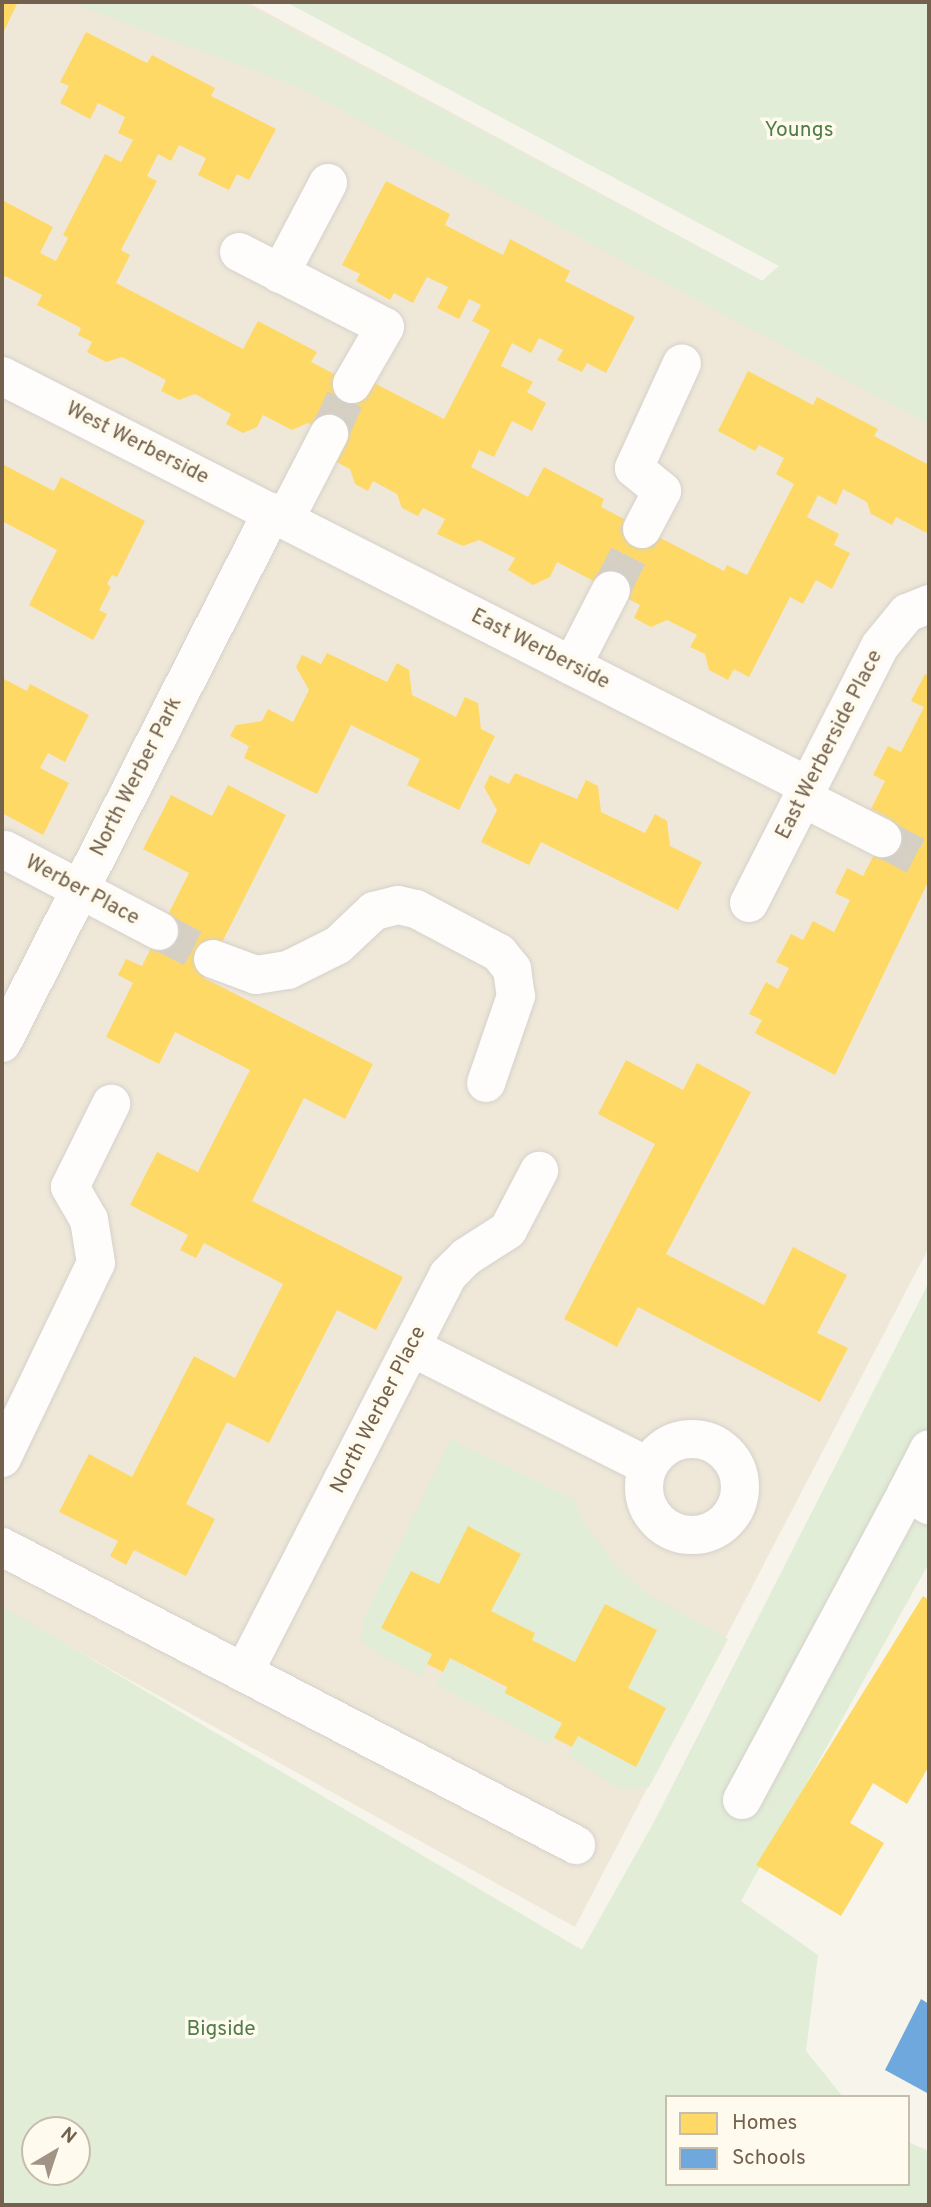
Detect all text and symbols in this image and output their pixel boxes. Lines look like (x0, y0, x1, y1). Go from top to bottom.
park label: Youngs (765, 118, 833, 144)
street label: West Werberside (61, 397, 213, 491)
street label: East Werberside (466, 604, 614, 696)
street label: East Werberside Place (771, 646, 889, 844)
street label: North Werber Park (86, 693, 188, 861)
street label: Werber Place (21, 850, 143, 932)
street label: North Werber Place (326, 1322, 432, 1498)
park label: Bigside (186, 2017, 256, 2043)
legend (665, 2095, 910, 2186)
text: Homes (732, 2110, 797, 2137)
north arrow (21, 2116, 91, 2186)
text: N (55, 2123, 81, 2150)
text: Schools (732, 2145, 806, 2172)

